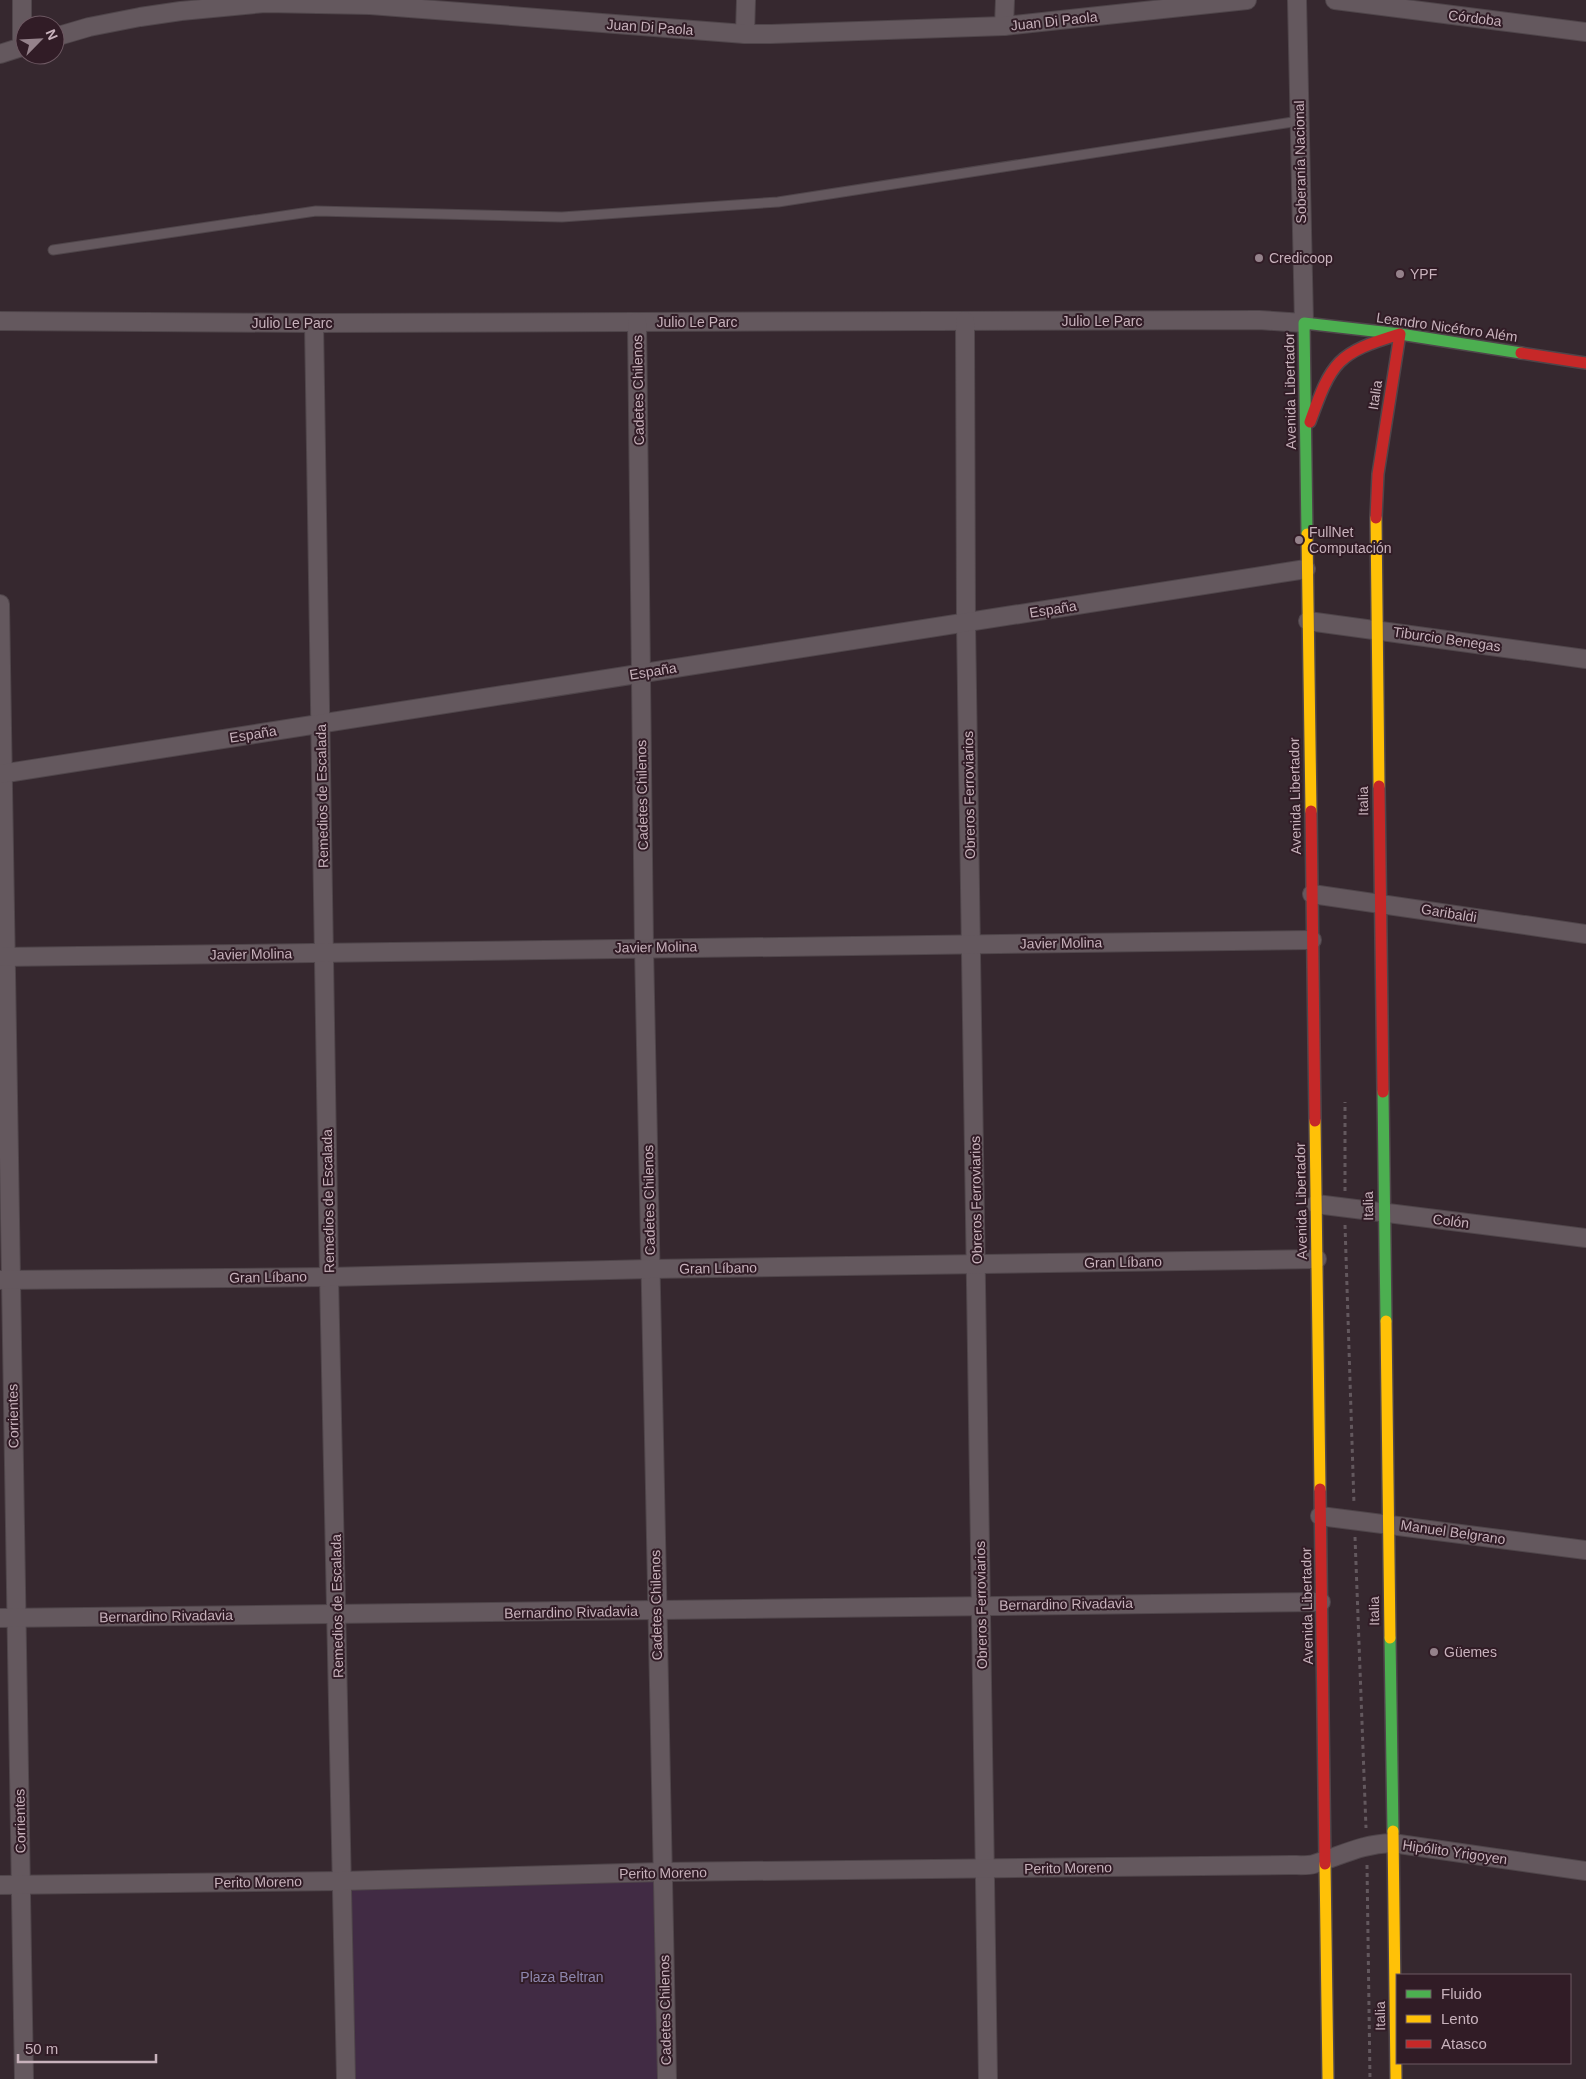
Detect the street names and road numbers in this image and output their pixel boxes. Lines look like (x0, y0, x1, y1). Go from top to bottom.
street label: Córdoba (1447, 7, 1503, 29)
street label: Juan Di Paola (1010, 8, 1098, 34)
street label: Juan Di Paola (606, 16, 694, 38)
street label: Soberanía Nacional (1291, 100, 1309, 224)
street label: Leandro Nicéforo Além (1375, 309, 1519, 345)
street label: Julio Le Parc (1062, 313, 1142, 329)
street label: Julio Le Parc (657, 314, 737, 330)
street label: Julio Le Parc (252, 315, 332, 331)
street label: Avenida Libertador (1281, 332, 1299, 450)
street label: Cadetes Chilenos (629, 335, 647, 445)
street label: Italia (1365, 379, 1385, 411)
street label: España (1028, 597, 1078, 621)
street label: Tiburcio Benegas (1392, 624, 1502, 654)
street label: España (628, 659, 678, 683)
street label: España (228, 722, 278, 746)
street label: Remedios de Escalada (313, 724, 331, 868)
street label: Obreros Ferroviarios (960, 731, 978, 859)
street label: Avenida Libertador (1286, 737, 1304, 855)
street label: Cadetes Chilenos (633, 740, 651, 850)
street label: Italia (1355, 786, 1371, 816)
street label: Garibaldi (1420, 901, 1478, 925)
street label: Javier Molina (1020, 934, 1103, 952)
street label: Javier Molina (615, 938, 698, 956)
street label: Javier Molina (210, 945, 293, 963)
street label: Remedios de Escalada (319, 1129, 337, 1273)
street label: Obreros Ferroviarios (967, 1136, 985, 1264)
street label: Avenida Libertador (1292, 1142, 1310, 1260)
street label: Cadetes Chilenos (640, 1145, 658, 1255)
street label: Italia (1360, 1191, 1376, 1221)
street label: Colón (1432, 1211, 1470, 1231)
street label: Gran Líbano (1084, 1253, 1162, 1271)
street label: Gran Líbano (679, 1259, 757, 1277)
street label: Gran Líbano (229, 1268, 307, 1286)
street label: Corrientes (4, 1384, 22, 1448)
street label: Manuel Belgrano (1399, 1517, 1507, 1547)
street label: Remedios de Escalada (328, 1534, 346, 1678)
street label: Obreros Ferroviarios (972, 1541, 990, 1669)
street label: Avenida Libertador (1298, 1547, 1316, 1665)
street label: Cadetes Chilenos (647, 1550, 665, 1660)
street label: Bernardino Rivadavia (999, 1595, 1133, 1613)
street label: Italia (1366, 1596, 1382, 1626)
street label: Bernardino Rivadavia (504, 1603, 638, 1621)
street label: Bernardino Rivadavia (99, 1607, 233, 1625)
street label: Corrientes (11, 1789, 29, 1853)
street label: Hipólito Yrigoyen (1402, 1837, 1508, 1867)
street label: Perito Moreno (1024, 1859, 1112, 1877)
street label: Perito Moreno (619, 1864, 707, 1882)
street label: Perito Moreno (214, 1873, 302, 1891)
street label: Cadetes Chilenos (656, 1955, 674, 2065)
street label: Italia (1372, 2001, 1388, 2031)

